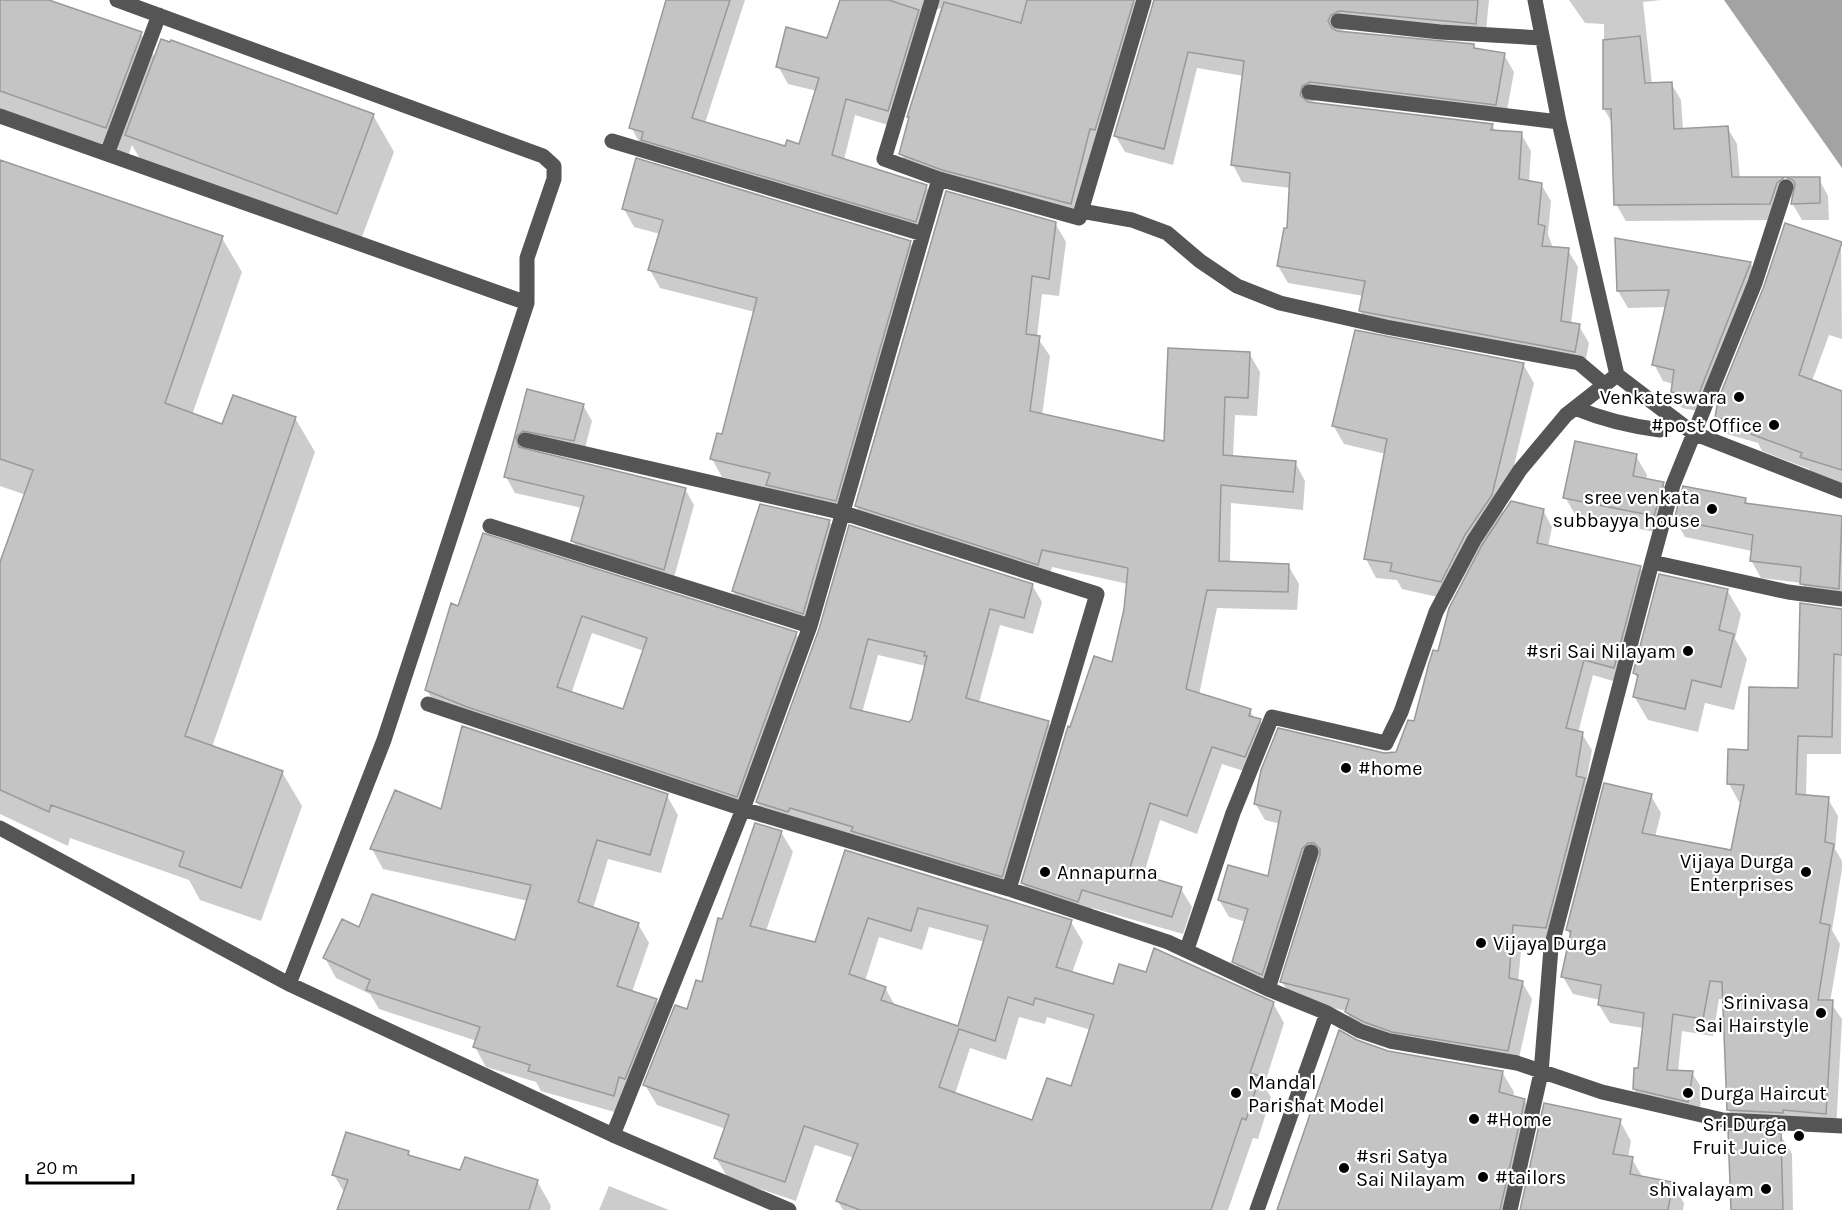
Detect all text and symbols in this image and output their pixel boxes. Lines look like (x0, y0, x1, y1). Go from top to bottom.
place label: Venkateswara (1600, 386, 1727, 409)
marker: Venkateswara (1732, 390, 1746, 404)
place label: #post Office (1651, 414, 1762, 437)
marker: #post Office (1767, 418, 1781, 432)
place label: sree venkata subbayya house (1552, 486, 1700, 532)
marker: sree venkata subbayya house (1705, 502, 1719, 516)
place label: #sri Sai Nilayam (1526, 640, 1676, 663)
marker: #sri Sai Nilayam (1681, 644, 1695, 658)
place label: #home (1358, 757, 1423, 780)
marker: #home (1339, 761, 1353, 775)
place label: Vijaya Durga Enterprises (1680, 850, 1794, 896)
place label: Annapurna (1057, 861, 1158, 884)
marker: Annapurna (1038, 865, 1052, 879)
marker: Vijaya Durga Enterprises (1799, 865, 1813, 879)
place label: Vijaya Durga (1493, 932, 1607, 955)
marker: Vijaya Durga (1474, 936, 1488, 950)
place label: Srinivasa Sai Hairstyle (1694, 991, 1809, 1037)
marker: Srinivasa Sai Hairstyle (1814, 1006, 1828, 1020)
place label: Mandal Parishat Model (1248, 1071, 1385, 1117)
place label: Durga Haircut (1700, 1082, 1827, 1105)
marker: Mandal Parishat Model (1229, 1086, 1243, 1100)
marker: Durga Haircut (1681, 1086, 1695, 1100)
place label: #Home (1486, 1108, 1552, 1131)
marker: #Home (1467, 1112, 1481, 1126)
place label: Sri Durga Fruit Juice (1692, 1113, 1787, 1159)
marker: Sri Durga Fruit Juice (1792, 1129, 1806, 1143)
place label: #sri Satya Sai Nilayam (1356, 1145, 1465, 1191)
scale bar (27, 1147, 134, 1185)
text: 20 m (36, 1157, 78, 1179)
marker: #sri Satya Sai Nilayam (1337, 1161, 1351, 1175)
place label: #tailors (1495, 1166, 1566, 1189)
marker: #tailors (1476, 1170, 1490, 1184)
place label: shivalayam (1649, 1178, 1754, 1201)
marker: shivalayam (1759, 1182, 1773, 1196)

